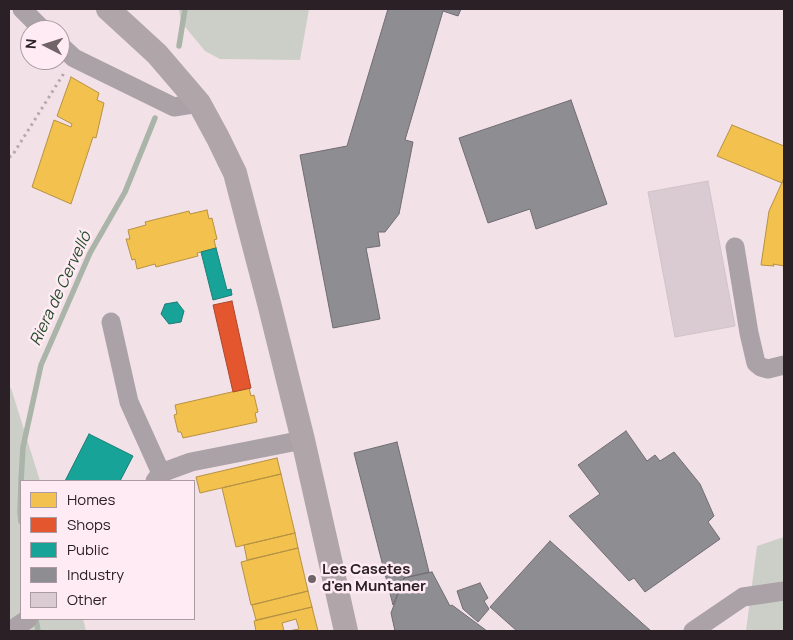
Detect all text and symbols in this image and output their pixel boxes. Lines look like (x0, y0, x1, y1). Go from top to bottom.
north arrow (20, 20, 70, 70)
text: N (21, 38, 40, 50)
water label: Riera de Cervelló (26, 229, 96, 349)
legend (20, 480, 195, 620)
text: Homes (67, 489, 115, 510)
text: Shops (67, 514, 111, 535)
text: Public (67, 539, 109, 560)
place label: Les Casetes d'en Muntaner (322, 561, 426, 596)
text: Industry (67, 564, 124, 585)
marker: Les Casetes d'en Muntaner (306, 573, 318, 585)
text: Other (67, 589, 107, 610)

